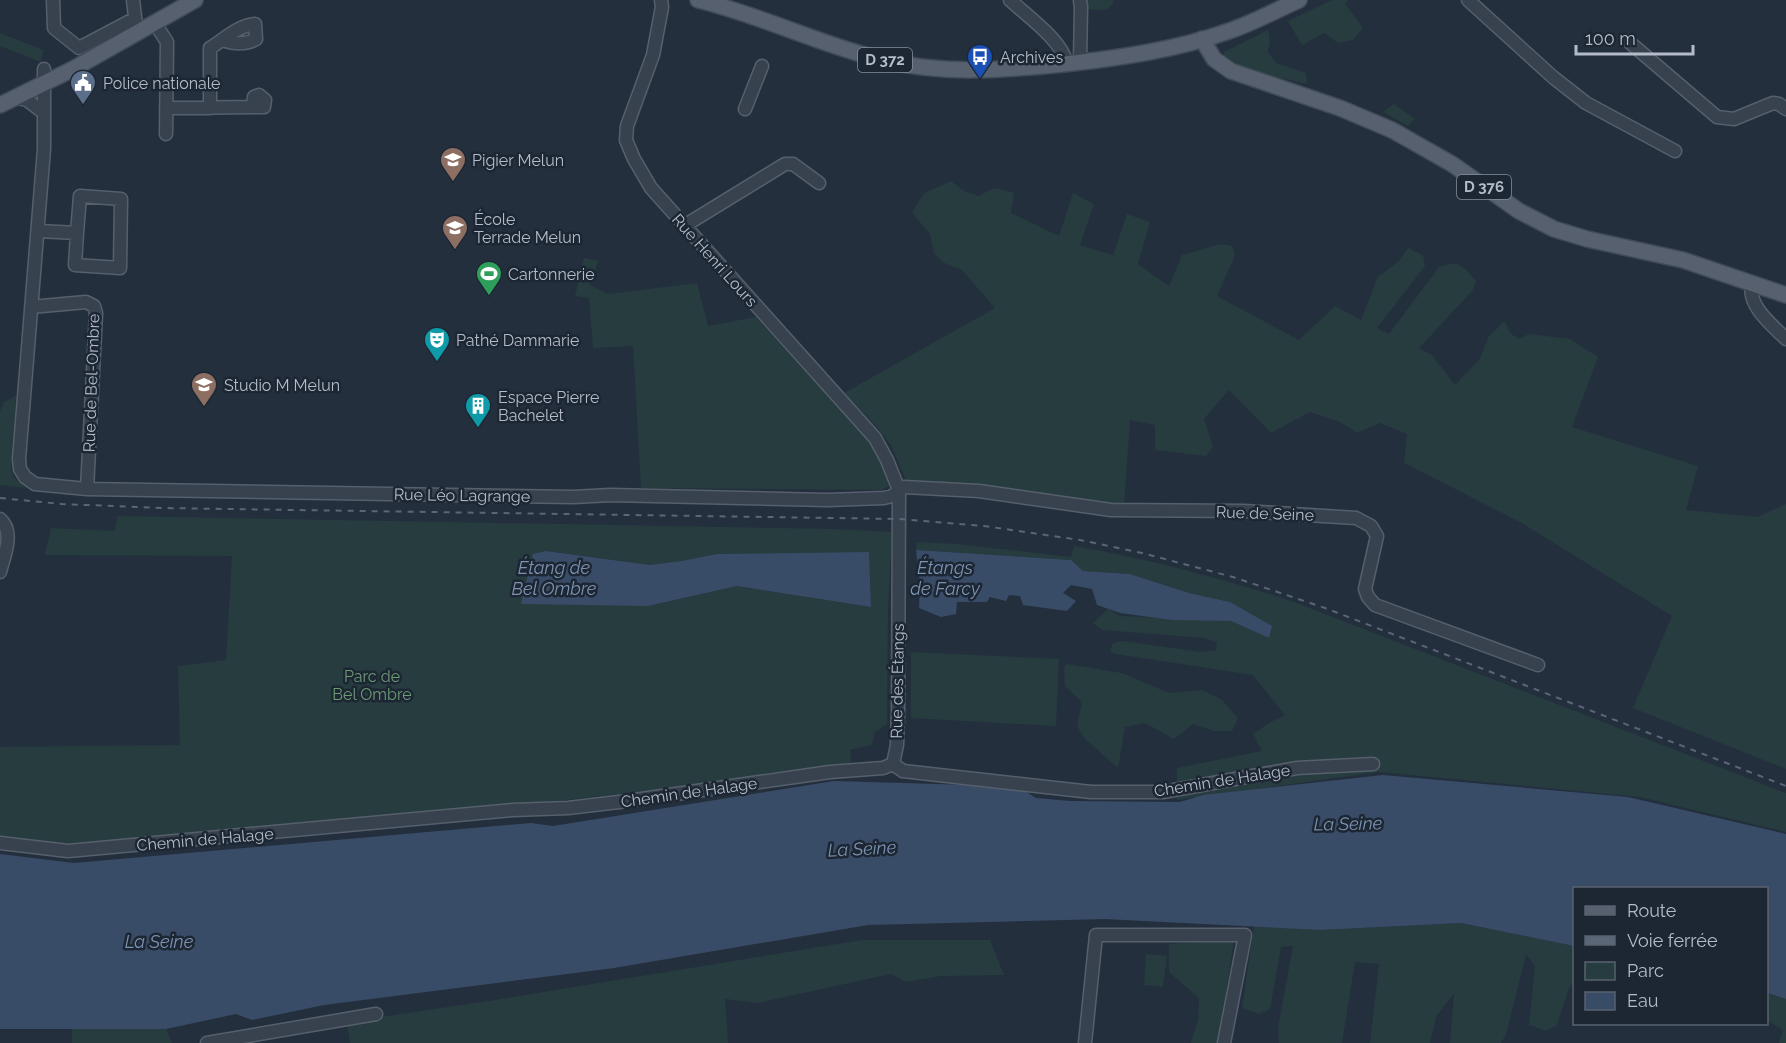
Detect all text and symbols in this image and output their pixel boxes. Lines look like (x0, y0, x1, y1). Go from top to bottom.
scale bar (1576, 18, 1693, 56)
text: 100 m (1585, 28, 1636, 49)
bus stop icon: Archives (965, 42, 995, 80)
road number: D 372 (858, 48, 912, 72)
place label: Archives (1000, 48, 1063, 67)
public building icon: Police nationale (68, 68, 98, 106)
place label: Police nationale (103, 74, 220, 93)
school or university icon: Pigier Melun (438, 145, 468, 183)
place label: Pigier Melun (472, 151, 564, 170)
road number: D 376 (1457, 175, 1511, 199)
place label: École Terrade Melun (474, 209, 581, 247)
street label: Rue Henri Lours (668, 210, 761, 311)
school or university icon: École Terrade Melun (440, 213, 470, 251)
sports icon: Cartonnerie (474, 259, 504, 297)
place label: Cartonnerie (508, 265, 595, 284)
street label: Rue de Bel-Ombre (80, 313, 103, 453)
theatre icon: Pathé Dammarie (422, 325, 452, 363)
place label: Pathé Dammarie (456, 331, 579, 350)
school or university icon: Studio M Melun (189, 370, 219, 408)
place label: Studio M Melun (224, 376, 340, 395)
place label: Espace Pierre Bachelet (498, 388, 599, 425)
building icon: Espace Pierre Bachelet (463, 391, 493, 429)
street label: Rue Léo Lagrange (394, 485, 530, 506)
street label: Rue de Seine (1216, 502, 1314, 525)
water label: Étang de Bel Ombre (512, 556, 597, 599)
water label: Étangs de Farcy (910, 556, 981, 599)
street label: Rue des Étangs (886, 623, 908, 739)
park label: Parc de Bel Ombre (332, 667, 412, 704)
street label: Chemin de Halage (1153, 760, 1291, 801)
street label: Chemin de Halage (620, 774, 758, 811)
water label: La Seine (1314, 812, 1383, 835)
street label: Chemin de Halage (136, 824, 274, 855)
water label: La Seine (827, 836, 897, 861)
legend (1573, 887, 1768, 1025)
text: Route (1627, 900, 1677, 921)
text: Voie ferrée (1627, 930, 1718, 951)
water label: La Seine (125, 931, 194, 952)
text: Parc (1627, 960, 1664, 981)
text: Eau (1627, 990, 1658, 1011)

